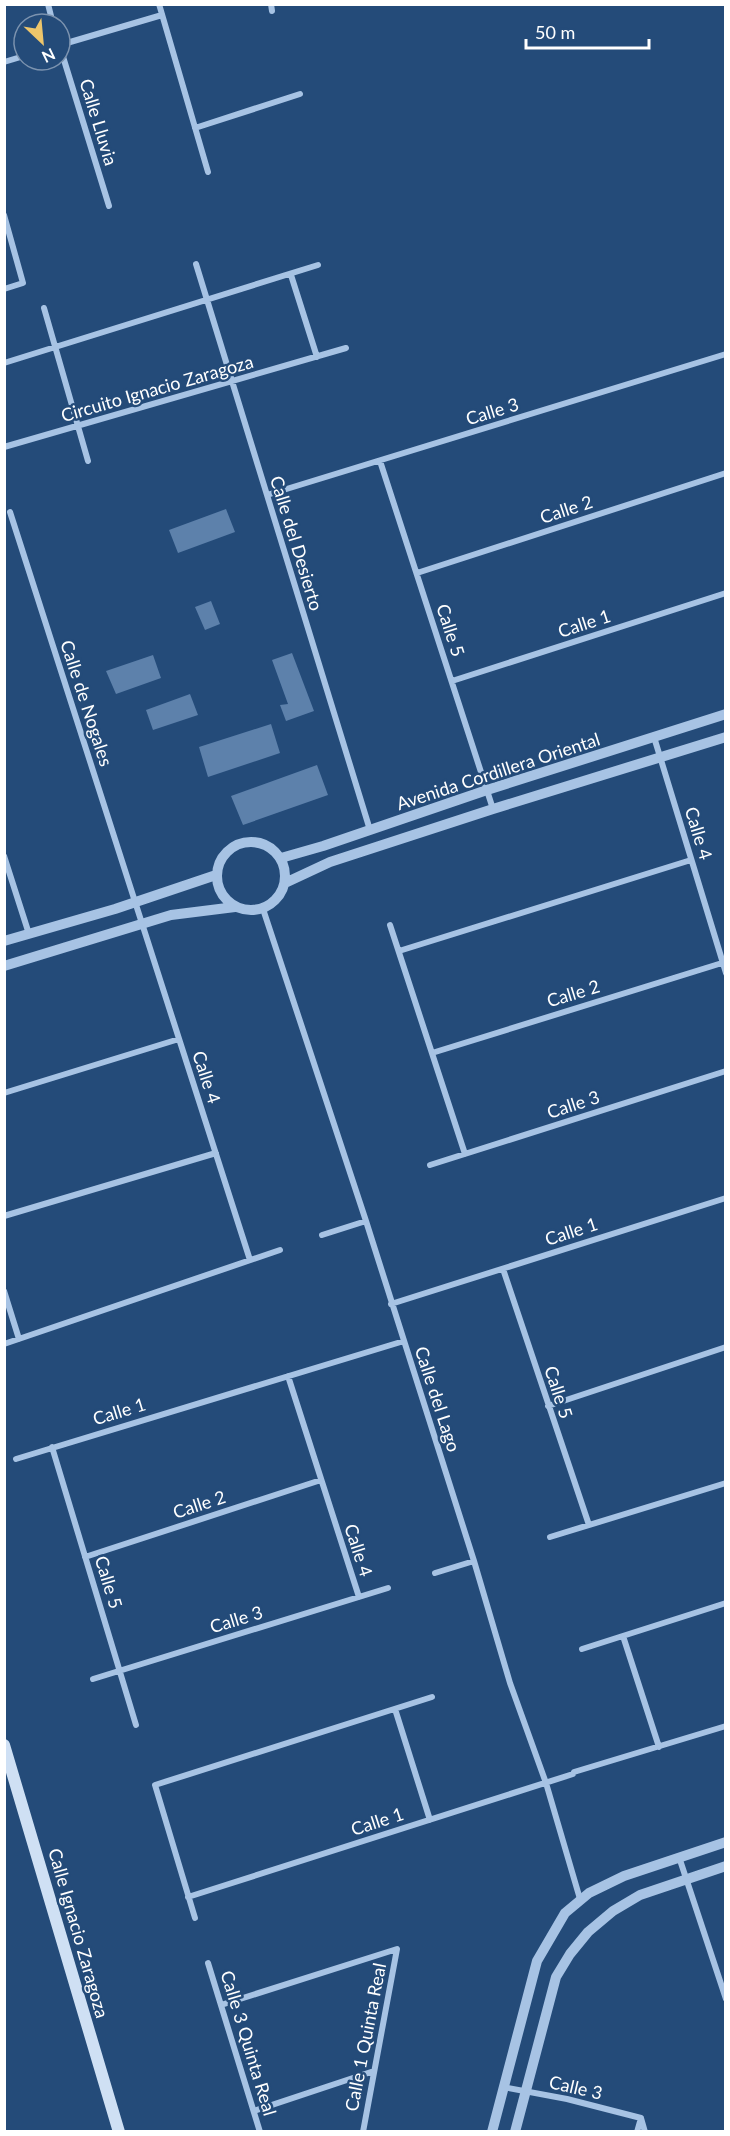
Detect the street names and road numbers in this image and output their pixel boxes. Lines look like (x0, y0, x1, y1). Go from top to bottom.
street label: Calle Lluvia (75, 76, 123, 168)
street label: Circuito Ignacio Zaragoza (58, 350, 256, 426)
street label: Calle 3 (463, 393, 521, 429)
street label: Calle del Desierto (266, 473, 328, 613)
street label: Calle 2 (537, 490, 595, 528)
street label: Calle 5 (432, 601, 470, 659)
street label: Calle 1 (555, 604, 613, 642)
street label: Calle de Nogales (56, 637, 118, 769)
street label: Avenida Cordillera Oriental (393, 728, 603, 814)
street label: Calle 4 (681, 804, 717, 862)
street label: Calle 2 (544, 975, 602, 1011)
street label: Calle 4 (188, 1048, 226, 1106)
street label: Calle 3 (544, 1085, 602, 1123)
street label: Calle 1 (542, 1212, 600, 1250)
street label: Calle del Lago (411, 1343, 465, 1455)
street label: Calle 5 (540, 1363, 578, 1421)
street label: Calle 1 (90, 1393, 148, 1429)
street label: Calle 2 (170, 1485, 228, 1523)
street label: Calle 4 (340, 1521, 378, 1579)
street label: Calle 5 (91, 1553, 127, 1611)
street label: Calle 3 (207, 1601, 265, 1637)
street label: Calle 1 (348, 1802, 406, 1840)
street label: Calle Ignacio Zaragoza (44, 1845, 114, 2021)
street label: Calle 1 Quinta Real (340, 1961, 390, 2113)
street label: Calle 3 Quinta Real (216, 1968, 282, 2118)
street label: Calle 3 (547, 2070, 605, 2104)

